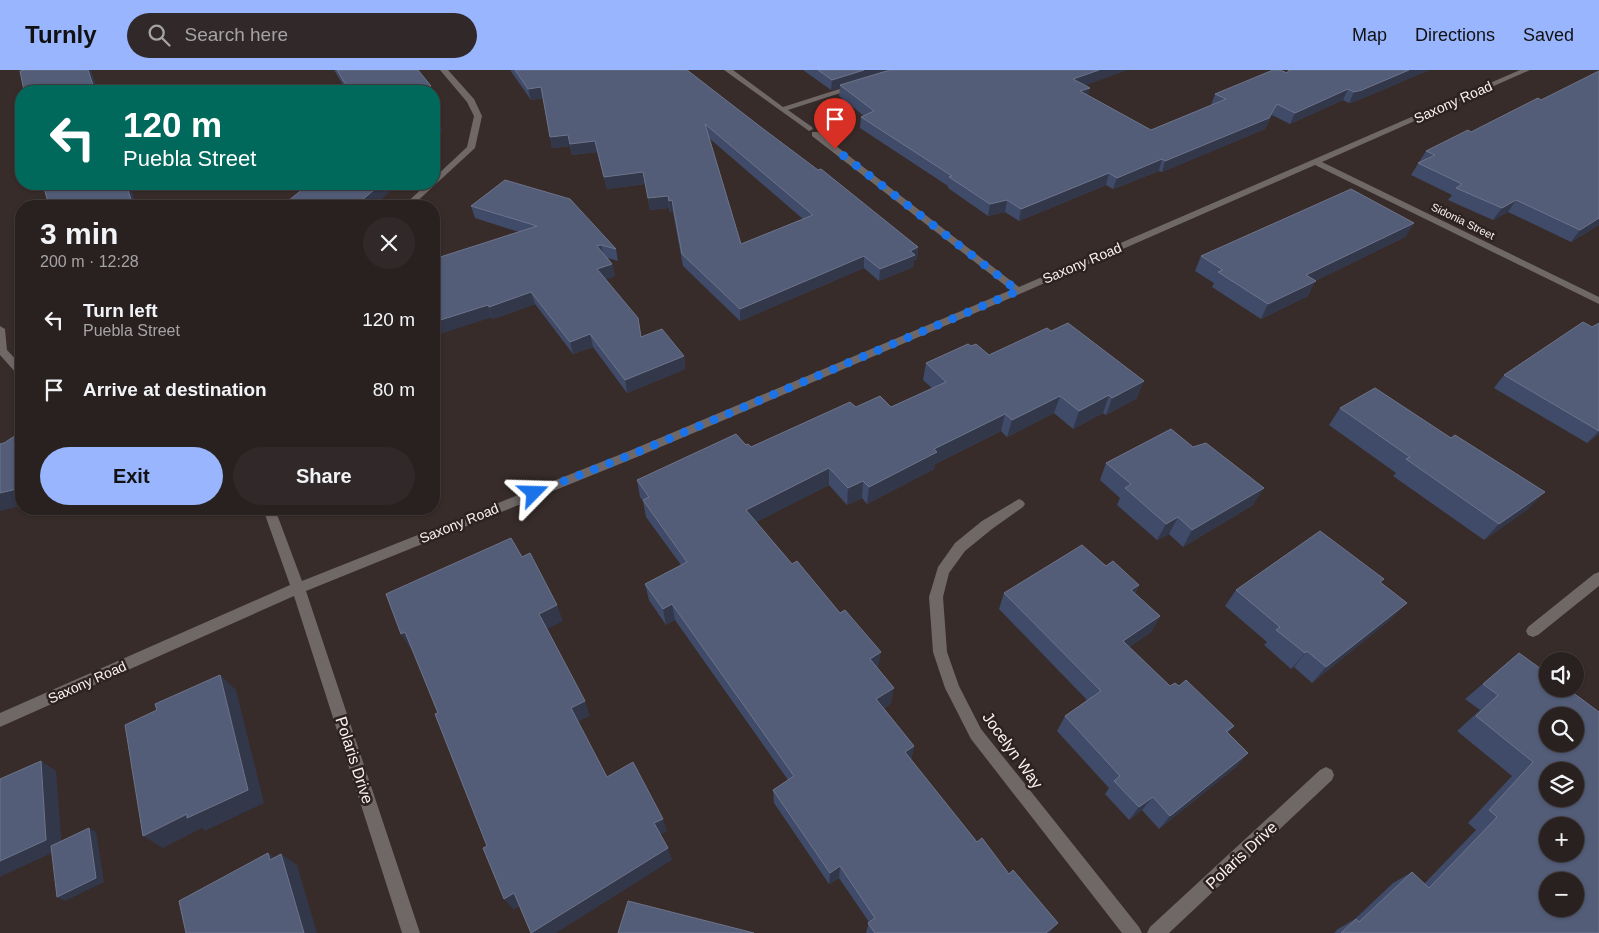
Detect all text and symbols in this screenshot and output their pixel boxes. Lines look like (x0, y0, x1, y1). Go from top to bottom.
search box (127, 13, 477, 58)
text: Turnly (25, 21, 97, 48)
icon: search (145, 21, 173, 49)
text: Search here (185, 24, 288, 45)
text: Map (1352, 25, 1387, 45)
text: Directions (1415, 25, 1495, 45)
text: Saved (1523, 25, 1574, 45)
street label: Saxony Road (1411, 78, 1495, 126)
pin (814, 98, 856, 149)
icon: left (40, 105, 105, 170)
text: 120 m (123, 105, 222, 144)
icon: arrive (821, 105, 849, 133)
text: Puebla Street (123, 146, 256, 171)
street label: Sidonia Street (1429, 200, 1497, 242)
text: 3 min (40, 217, 118, 250)
button: close (363, 217, 415, 269)
street label: Saxony Road (1040, 239, 1124, 287)
text: 200 m · 12:28 (40, 253, 139, 270)
text: Turn left (83, 300, 158, 321)
icon: left (40, 306, 68, 334)
text: 120 m (362, 309, 415, 330)
text: Puebla Street (83, 322, 180, 339)
icon: arrive (40, 376, 68, 404)
text: Arrive at destination (83, 379, 267, 400)
text: 80 m (373, 379, 415, 400)
button: Exit (40, 447, 223, 505)
button: Share (233, 447, 415, 505)
position arrow (507, 466, 559, 518)
street label: Saxony Road (417, 500, 501, 546)
map controls (1539, 652, 1584, 917)
button: sound (1539, 652, 1584, 697)
street label: Saxony Road (45, 658, 129, 706)
button: search (1539, 707, 1584, 752)
street label: Jocelyn Way (979, 709, 1046, 792)
street label: Polaris Drive (332, 714, 377, 806)
button: layers (1539, 762, 1584, 807)
button: + (1539, 817, 1584, 862)
street label: Polaris Drive (1202, 818, 1280, 893)
button: − (1539, 872, 1584, 917)

